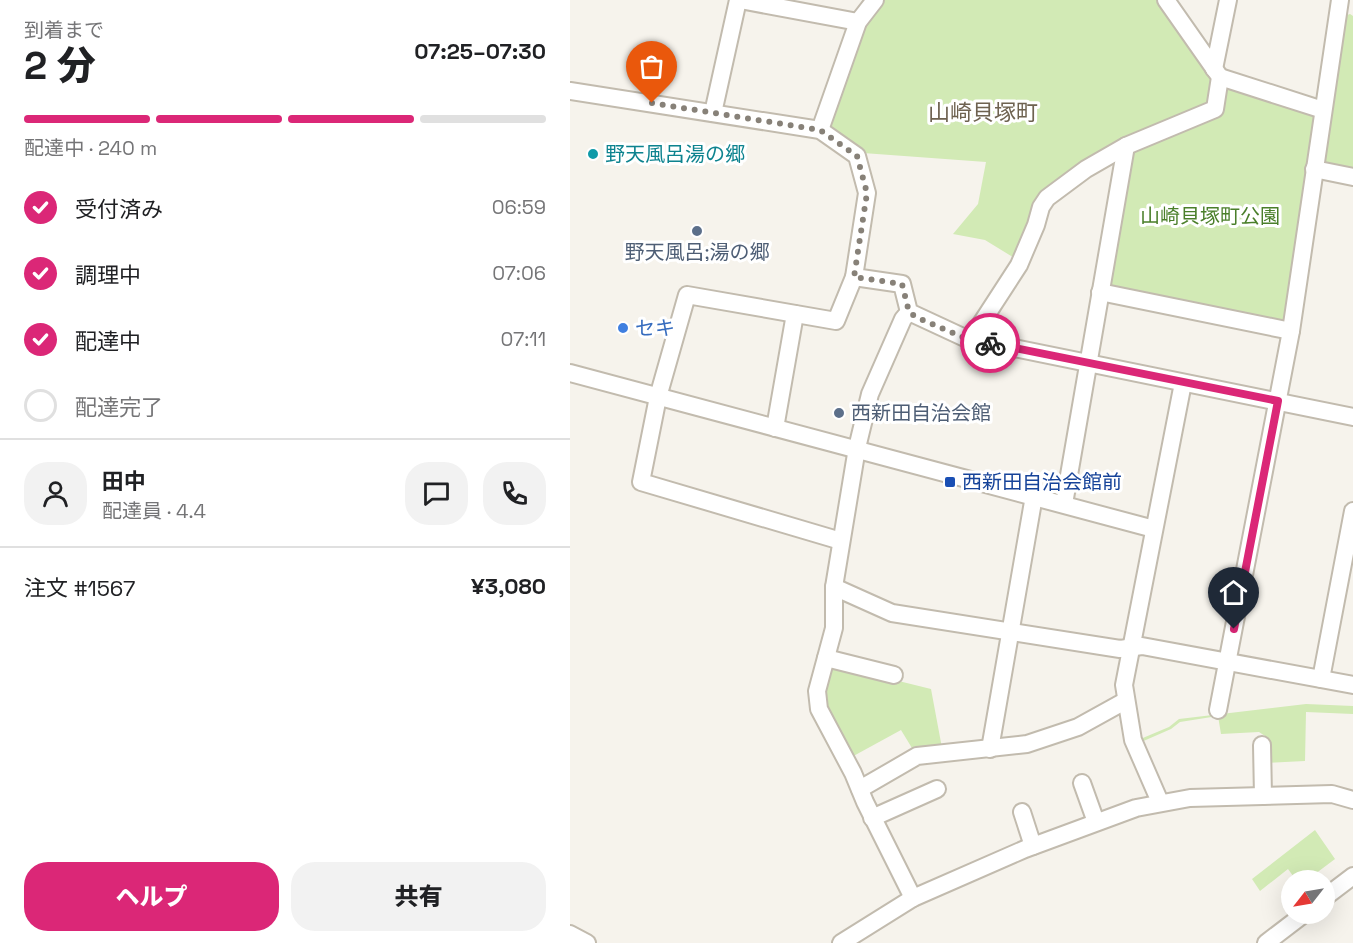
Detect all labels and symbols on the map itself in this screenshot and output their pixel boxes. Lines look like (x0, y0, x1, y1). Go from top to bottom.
pin (626, 41, 677, 103)
district label: 山崎貝塚町 (928, 98, 1038, 126)
place label: 野天風呂湯の郷 (605, 141, 745, 167)
marker: 野天風呂湯の郷 (586, 147, 600, 161)
park label: 山崎貝塚町公園 (1140, 203, 1280, 229)
marker: 野天風呂;湯の郷 (690, 224, 704, 238)
place label: 野天風呂;湯の郷 (624, 239, 770, 265)
courier (960, 313, 1020, 373)
place label: セキ (635, 315, 675, 341)
marker: セキ (616, 321, 630, 335)
place label: 西新田自治会館 (851, 400, 991, 426)
marker: 西新田自治会館 (832, 406, 846, 420)
place label: 西新田自治会館前 (962, 469, 1122, 495)
marker: 西新田自治会館前 (943, 475, 957, 489)
pin (1208, 567, 1259, 629)
north arrow (1281, 870, 1335, 924)

